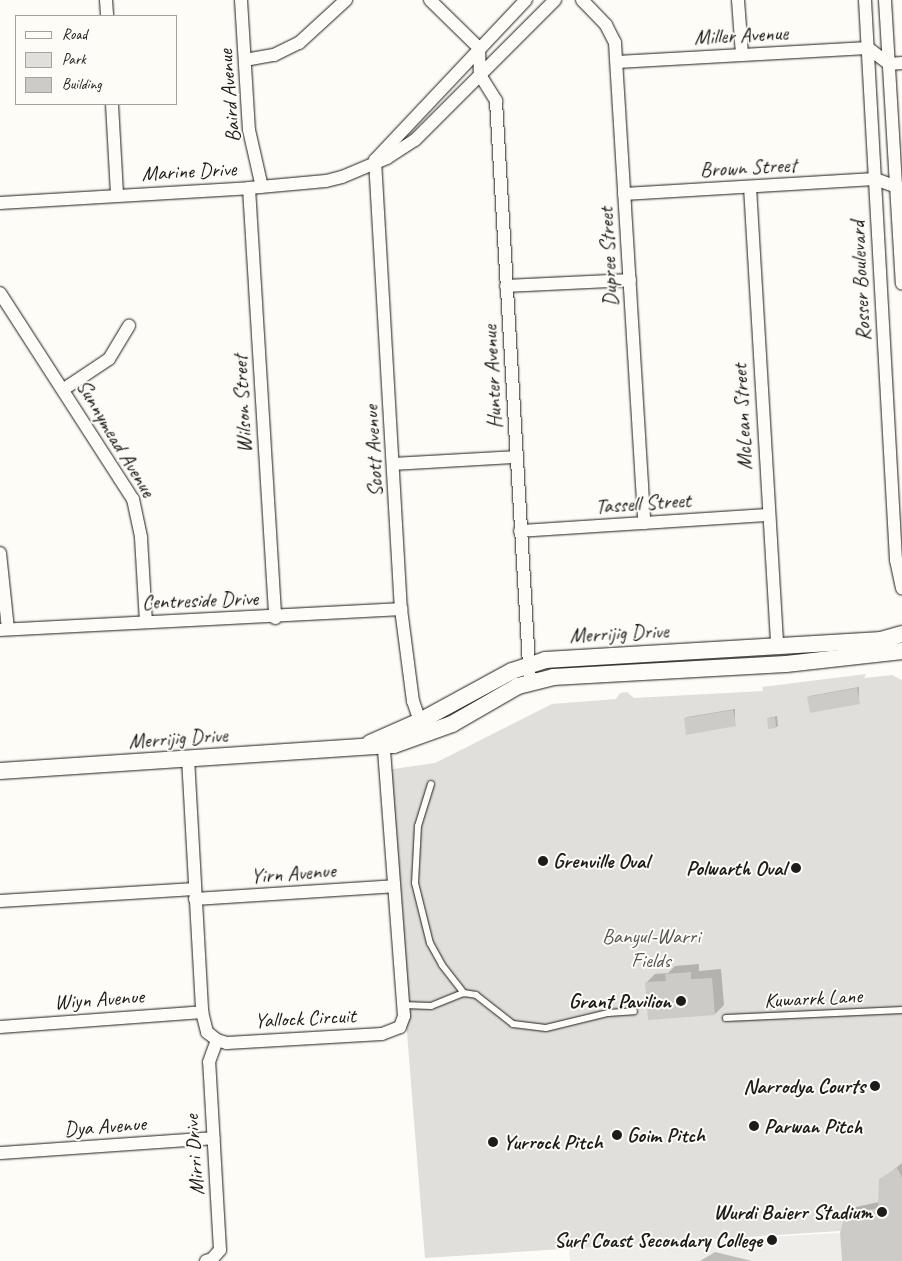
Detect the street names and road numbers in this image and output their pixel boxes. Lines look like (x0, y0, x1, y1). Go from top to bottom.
street label: Miller Avenue (693, 20, 789, 50)
street label: Baird Avenue (212, 48, 246, 144)
street label: Brown Street (699, 152, 797, 182)
street label: Marine Drive (141, 156, 237, 186)
street label: Dupree Street (593, 206, 623, 308)
street label: Rosser Boulevard (844, 220, 876, 342)
street label: Hunter Avenue (477, 325, 507, 429)
street label: Wilson Street (227, 354, 257, 454)
street label: McLean Street (727, 363, 757, 471)
street label: Sunnymead Avenue (71, 375, 161, 501)
street label: Scott Avenue (358, 404, 388, 498)
street label: Tassell Street (594, 487, 692, 519)
street label: Centreside Drive (141, 585, 259, 615)
street label: Merrijig Drive (569, 618, 669, 648)
street label: Merrijig Drive (128, 722, 228, 754)
street label: Yirn Avenue (250, 857, 336, 889)
street label: Wiyn Avenue (53, 983, 145, 1015)
street label: Kuwarrk Lane (763, 983, 863, 1013)
street label: Yallock Circuit (254, 1003, 356, 1033)
street label: Dya Avenue (63, 1111, 147, 1141)
street label: Mirri Drive (179, 1114, 209, 1196)

